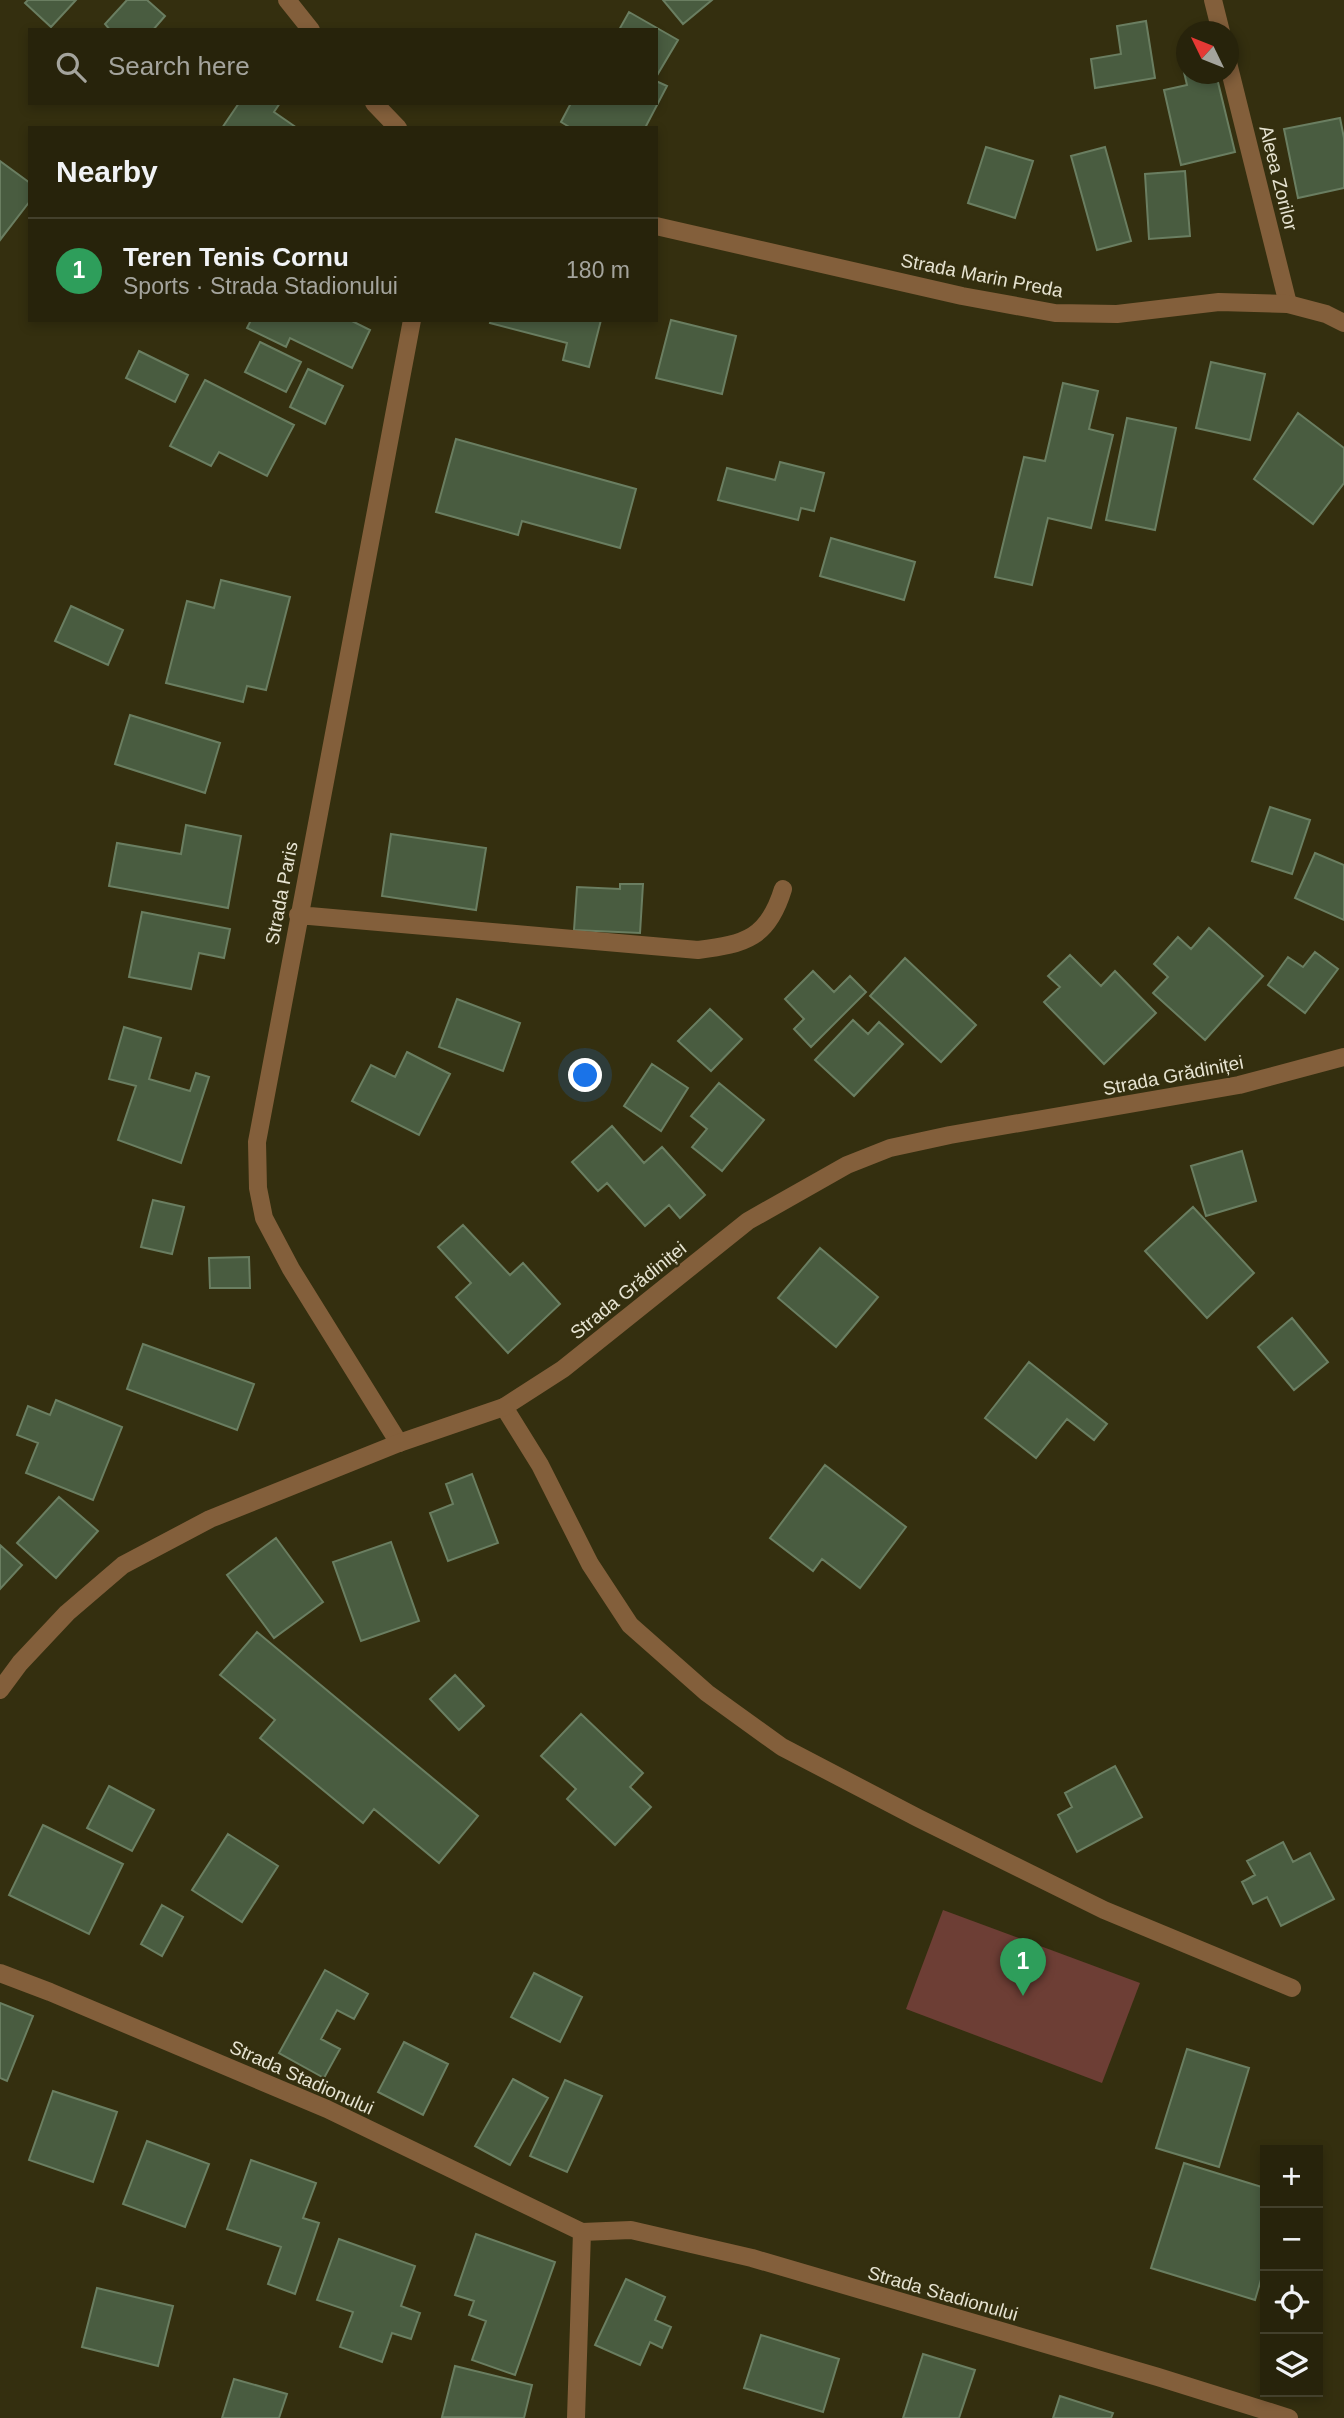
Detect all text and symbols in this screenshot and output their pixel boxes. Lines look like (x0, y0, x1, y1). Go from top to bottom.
north arrow (1176, 21, 1239, 84)
search box (28, 28, 658, 105)
icon: search (52, 48, 90, 86)
text: Search here (108, 51, 250, 81)
street label: Aleea Zorilor (1255, 123, 1302, 234)
text: Nearby (56, 155, 158, 188)
text: Teren Tenis Cornu (123, 242, 349, 272)
street label: Strada Marin Preda (899, 249, 1065, 302)
text: 1 (73, 257, 85, 283)
text: 180 m (566, 257, 630, 283)
text: Sports · Strada Stadionului (123, 273, 398, 299)
street label: Strada Paris (261, 840, 302, 946)
street label: Strada Grădiniței (1101, 1052, 1245, 1099)
your location (568, 1058, 602, 1092)
street label: Strada Grădiniței (566, 1237, 690, 1343)
pin: 1 (1000, 1938, 1046, 1996)
street label: Strada Stadionului (227, 2036, 377, 2119)
map controls (1260, 2145, 1323, 2397)
button: + (1260, 2145, 1323, 2208)
button: − (1260, 2208, 1323, 2271)
street label: Strada Stadionului (865, 2262, 1020, 2325)
button: locate (1260, 2271, 1323, 2334)
button: layers (1260, 2334, 1323, 2397)

